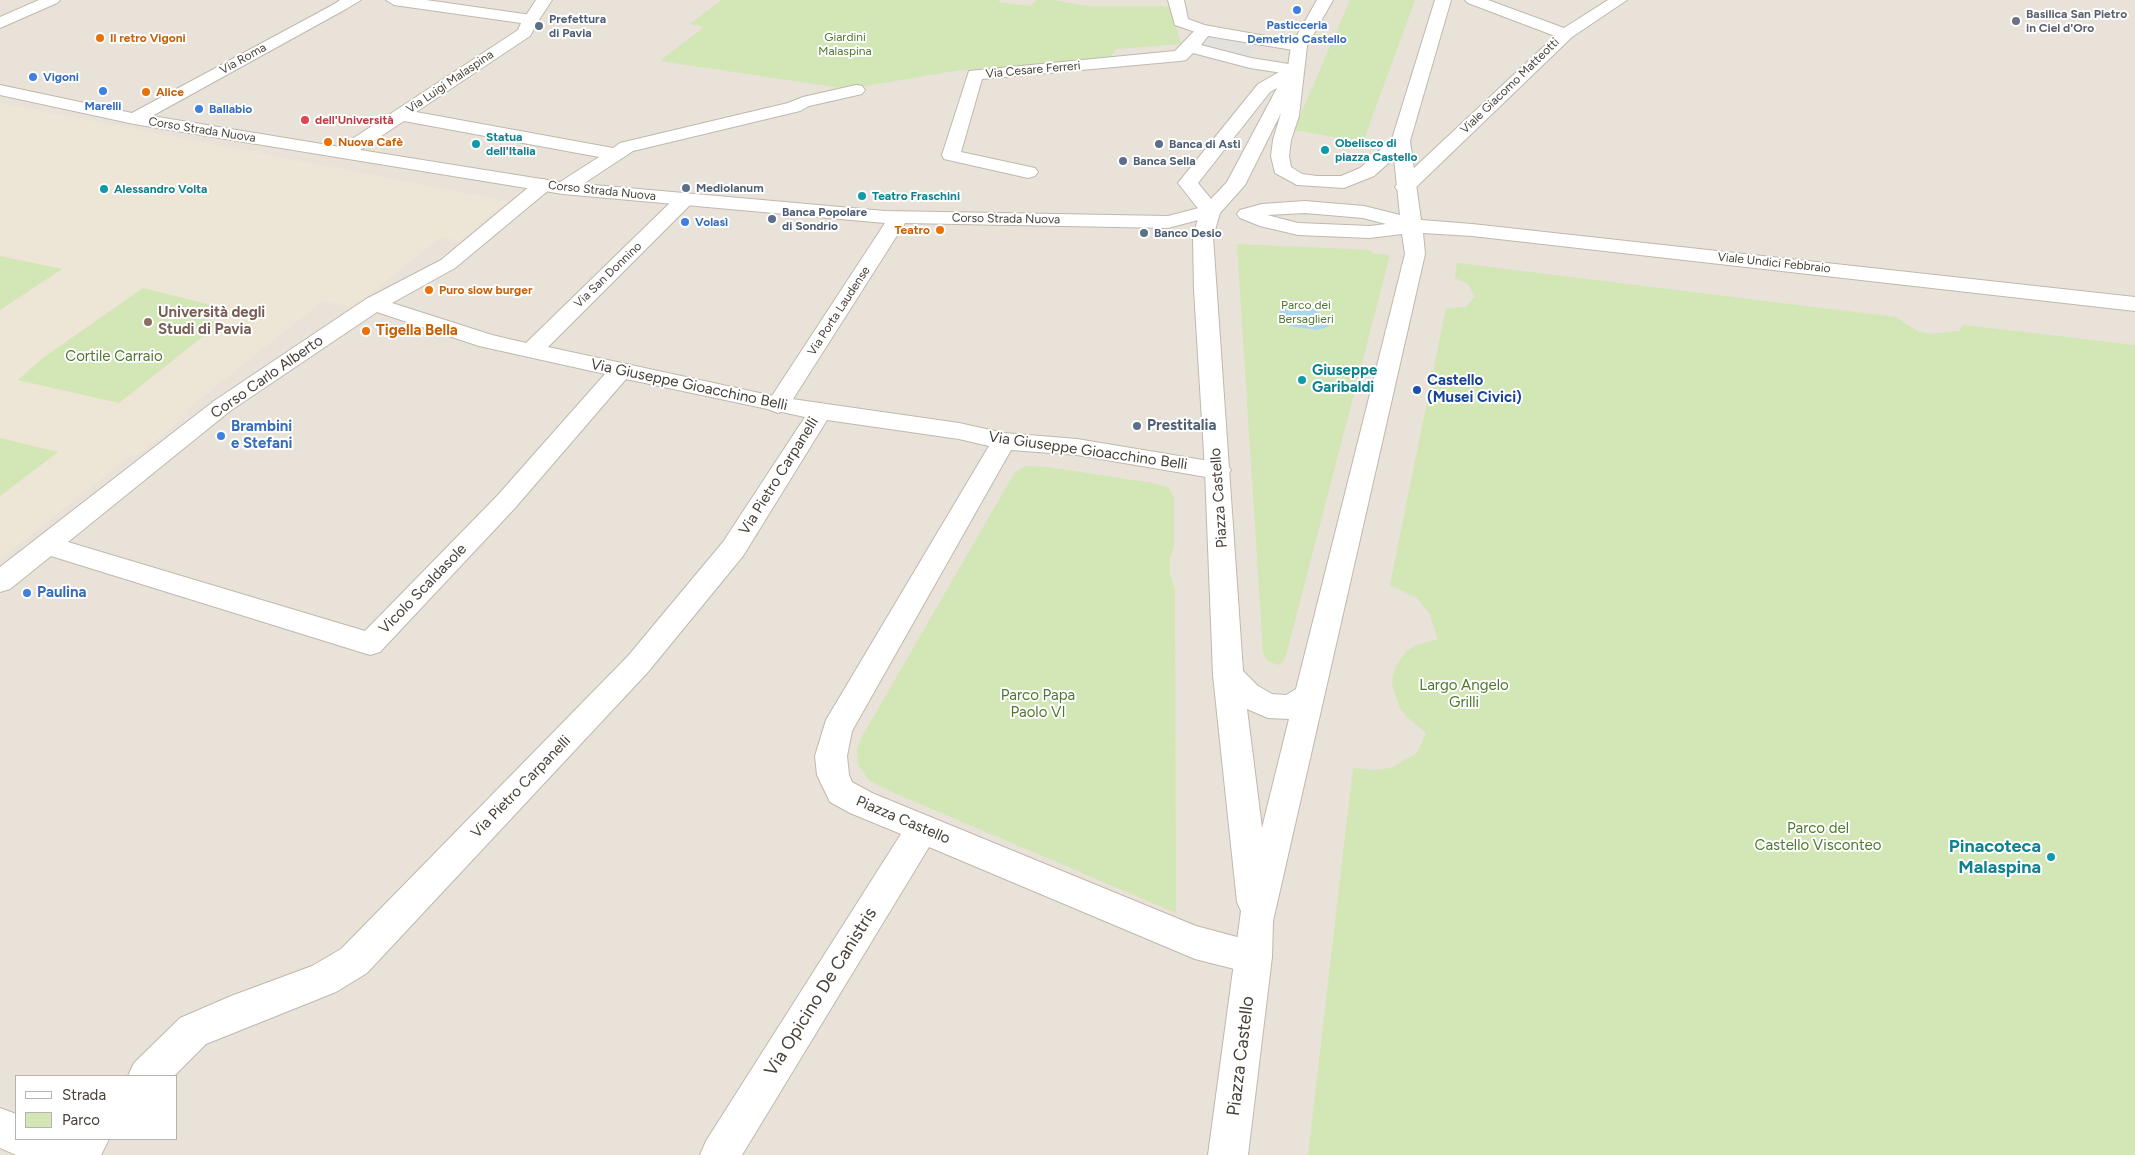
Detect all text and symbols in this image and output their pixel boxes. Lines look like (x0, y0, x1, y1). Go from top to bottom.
marker: Pasticceria Demetrio Castello (1291, 4, 1303, 16)
place label: Basilica San Pietro in Ciel d'Oro (2026, 7, 2127, 35)
place label: Prefettura di Pavia (549, 12, 606, 40)
marker: Basilica San Pietro in Ciel d'Oro (2010, 15, 2022, 27)
place label: Pasticceria Demetrio Castello (1247, 18, 1347, 46)
marker: Prefettura di Pavia (533, 20, 545, 32)
park label: Giardini Malaspina (818, 30, 872, 58)
place label: Il retro Vigoni (110, 31, 186, 45)
marker: Il retro Vigoni (94, 32, 106, 44)
street label: Viale Giacomo Matteotti (1458, 35, 1562, 137)
street label: Via Roma (217, 40, 269, 78)
street label: Via Luigi Malaspina (404, 48, 496, 116)
street label: Via Cesare Ferreri (985, 59, 1081, 81)
place label: Vigoni (43, 70, 79, 84)
marker: Vigoni (27, 71, 39, 83)
marker: Marelli (97, 85, 109, 97)
place label: Alice (156, 85, 184, 99)
marker: Alice (140, 86, 152, 98)
place label: Marelli (85, 99, 121, 113)
place label: Ballabio (209, 102, 252, 116)
marker: Ballabio (193, 103, 205, 115)
place label: dell'Università (315, 113, 394, 127)
street label: Corso Strada Nuova (147, 114, 257, 146)
marker: dell'Università (299, 114, 311, 126)
place label: Statua dell'Italia (486, 130, 536, 158)
place label: Nuova Cafè (338, 135, 403, 149)
marker: Nuova Cafè (322, 136, 334, 148)
place label: Obelisco di piazza Castello (1335, 136, 1417, 164)
place label: Banca di Asti (1169, 137, 1241, 151)
marker: Statua dell'Italia (470, 138, 482, 150)
marker: Banca di Asti (1153, 138, 1165, 150)
marker: Obelisco di piazza Castello (1319, 144, 1331, 156)
place label: Banca Sella (1133, 154, 1196, 168)
marker: Banca Sella (1117, 155, 1129, 167)
street label: Corso Strada Nuova (547, 178, 657, 204)
place label: Mediolanum (696, 181, 764, 195)
place label: Alessandro Volta (114, 182, 207, 196)
marker: Mediolanum (680, 182, 692, 194)
marker: Alessandro Volta (98, 183, 110, 195)
place label: Teatro Fraschini (872, 189, 960, 203)
marker: Teatro Fraschini (856, 190, 868, 202)
place label: Banca Popolare di Sondrio (782, 205, 867, 233)
street label: Corso Strada Nuova (952, 211, 1060, 227)
marker: Banca Popolare di Sondrio (766, 213, 778, 225)
place label: Volasì (695, 215, 728, 229)
marker: Volasì (679, 216, 691, 228)
place label: Teatro (894, 223, 930, 237)
marker: Teatro (934, 224, 946, 236)
place label: Banco Desio (1154, 226, 1222, 240)
marker: Banco Desio (1138, 227, 1150, 239)
street label: Via San Donnino (571, 239, 645, 311)
street label: Viale Undici Febbraio (1717, 250, 1831, 276)
street label: Via Porta Laudense (805, 264, 873, 358)
place label: Puro slow burger (439, 283, 532, 297)
marker: Puro slow burger (423, 284, 435, 296)
park label: Parco dei Bersaglieri (1278, 298, 1334, 326)
place label: Università degli Studi di Pavia (158, 304, 265, 339)
marker: Università degli Studi di Pavia (142, 316, 154, 328)
place label: Tigella Bella (376, 322, 458, 340)
marker: Tigella Bella (360, 325, 372, 337)
street label: Corso Carlo Alberto (207, 331, 327, 423)
park label: Cortile Carraio (65, 348, 163, 366)
street label: Via Giuseppe Gioacchino Belli (589, 355, 789, 415)
place label: Giuseppe Garibaldi (1312, 362, 1377, 397)
place label: Castello (Musei Civici) (1427, 372, 1522, 407)
marker: Giuseppe Garibaldi (1296, 374, 1308, 386)
marker: Castello (Musei Civici) (1411, 384, 1423, 396)
street label: Via Pietro Carpanelli (735, 414, 823, 538)
place label: Prestitalia (1147, 417, 1216, 435)
place label: Brambini e Stefani (231, 418, 292, 453)
marker: Prestitalia (1131, 420, 1143, 432)
street label: Via Giuseppe Gioacchino Belli (987, 428, 1189, 474)
marker: Brambini e Stefani (215, 430, 227, 442)
street label: Piazza Castello (1207, 447, 1231, 549)
street label: Vicolo Scaldasole (375, 540, 471, 638)
place label: Paulina (37, 584, 87, 602)
marker: Paulina (21, 587, 33, 599)
park label: Largo Angelo Grilli (1419, 677, 1509, 712)
park label: Parco Papa Paolo VI (1001, 687, 1075, 722)
street label: Via Pietro Carpanelli (467, 732, 575, 842)
street label: Piazza Castello (853, 792, 953, 848)
park label: Parco del Castello Visconteo (1755, 820, 1881, 855)
place label: Pinacoteca Malaspina (1949, 836, 2041, 879)
marker: Pinacoteca Malaspina (2045, 851, 2057, 863)
street label: Via Opicino De Canistris (760, 904, 882, 1080)
street label: Piazza Castello (1223, 995, 1259, 1117)
legend (15, 1075, 178, 1140)
text: Strada (62, 1086, 106, 1104)
text: Parco (62, 1111, 100, 1129)

